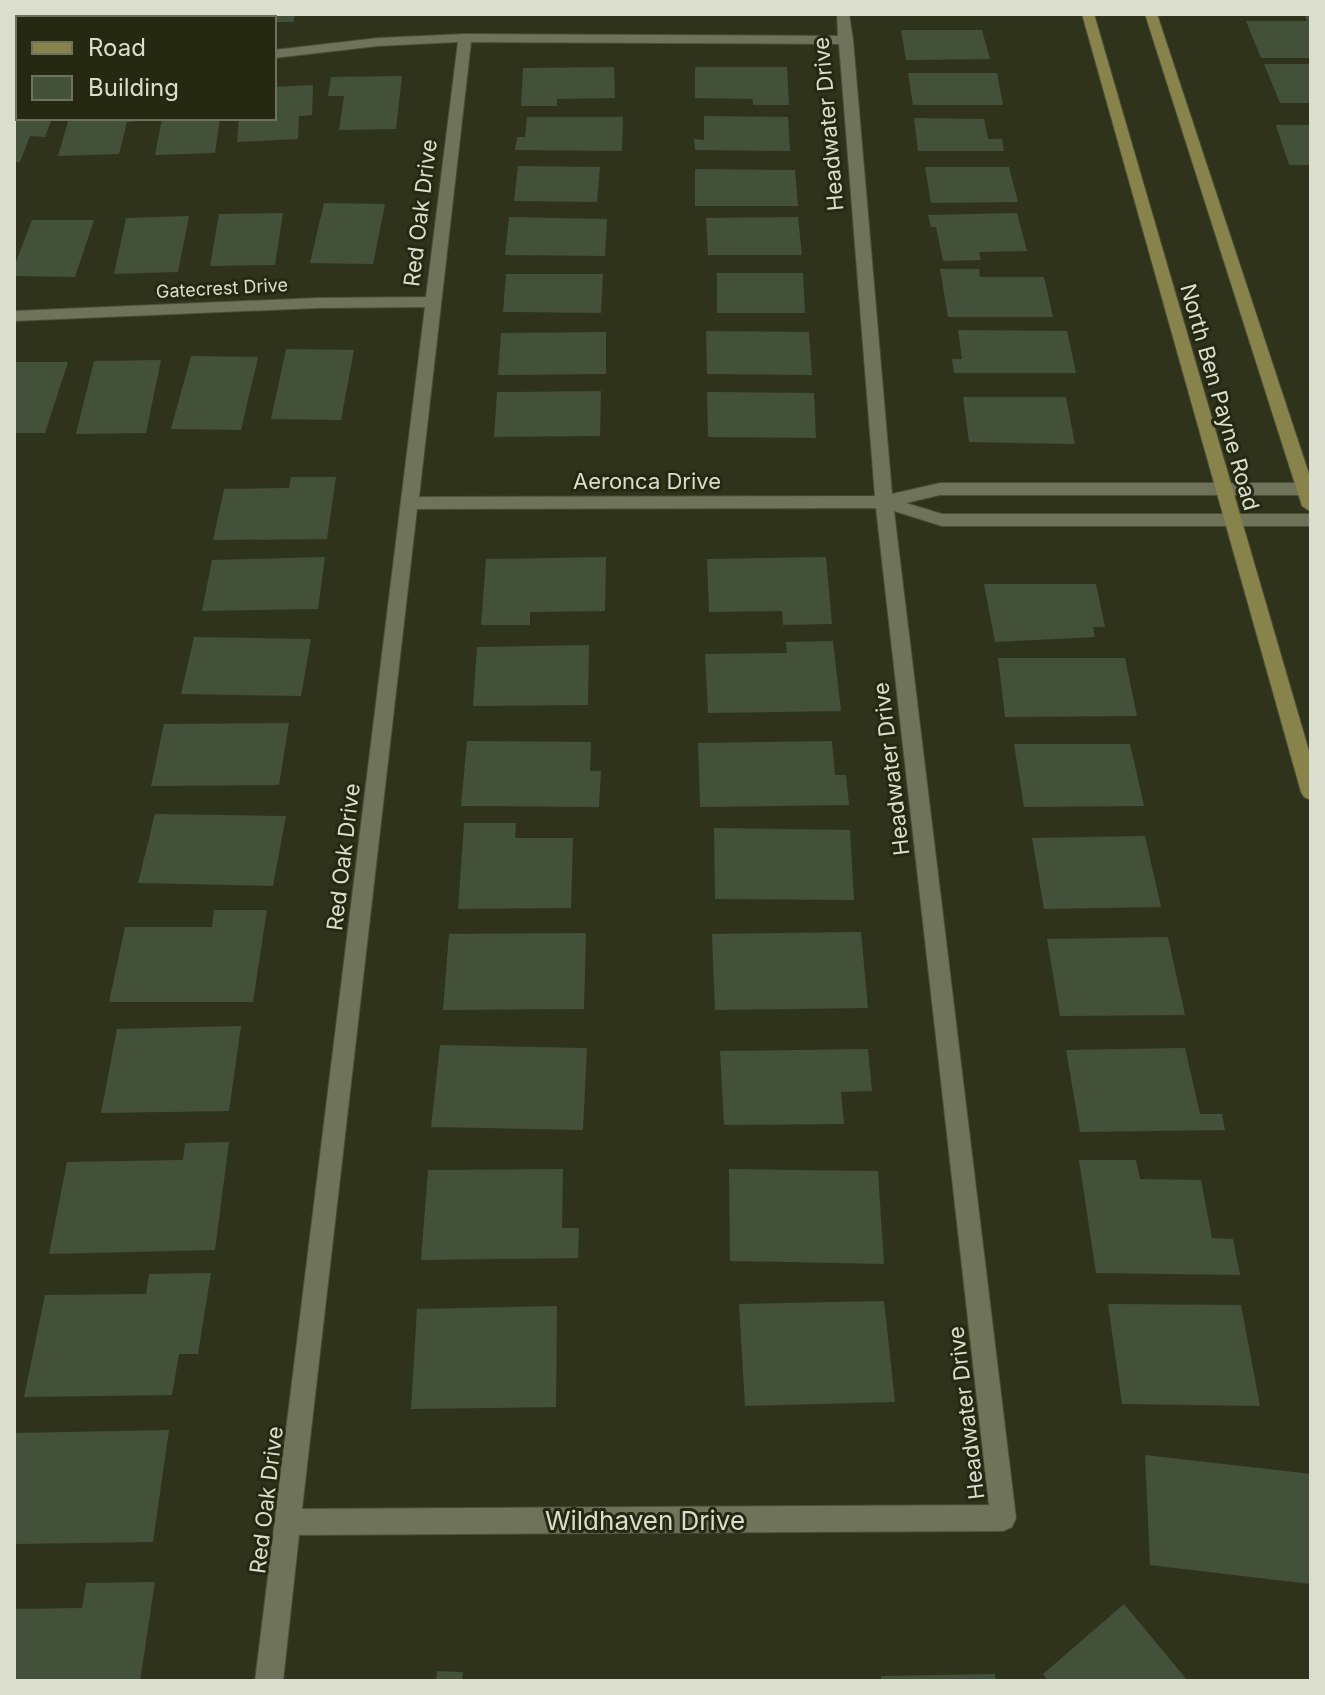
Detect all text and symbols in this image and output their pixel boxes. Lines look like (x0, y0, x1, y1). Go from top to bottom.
legend (16, 16, 276, 120)
text: Road (88, 33, 146, 62)
street label: Headwater Drive (807, 36, 849, 212)
text: Building (88, 73, 179, 102)
street label: Red Oak Drive (398, 138, 442, 288)
street label: Gatecrest Drive (155, 274, 289, 302)
street label: North Ben Payne Road (1175, 281, 1265, 513)
street label: Aeronca Drive (573, 468, 721, 494)
street label: Headwater Drive (867, 681, 915, 857)
street label: Red Oak Drive (321, 782, 365, 932)
street label: Headwater Drive (942, 1325, 990, 1501)
street label: Red Oak Drive (244, 1425, 288, 1575)
street label: Wildhaven Drive (545, 1505, 745, 1536)

